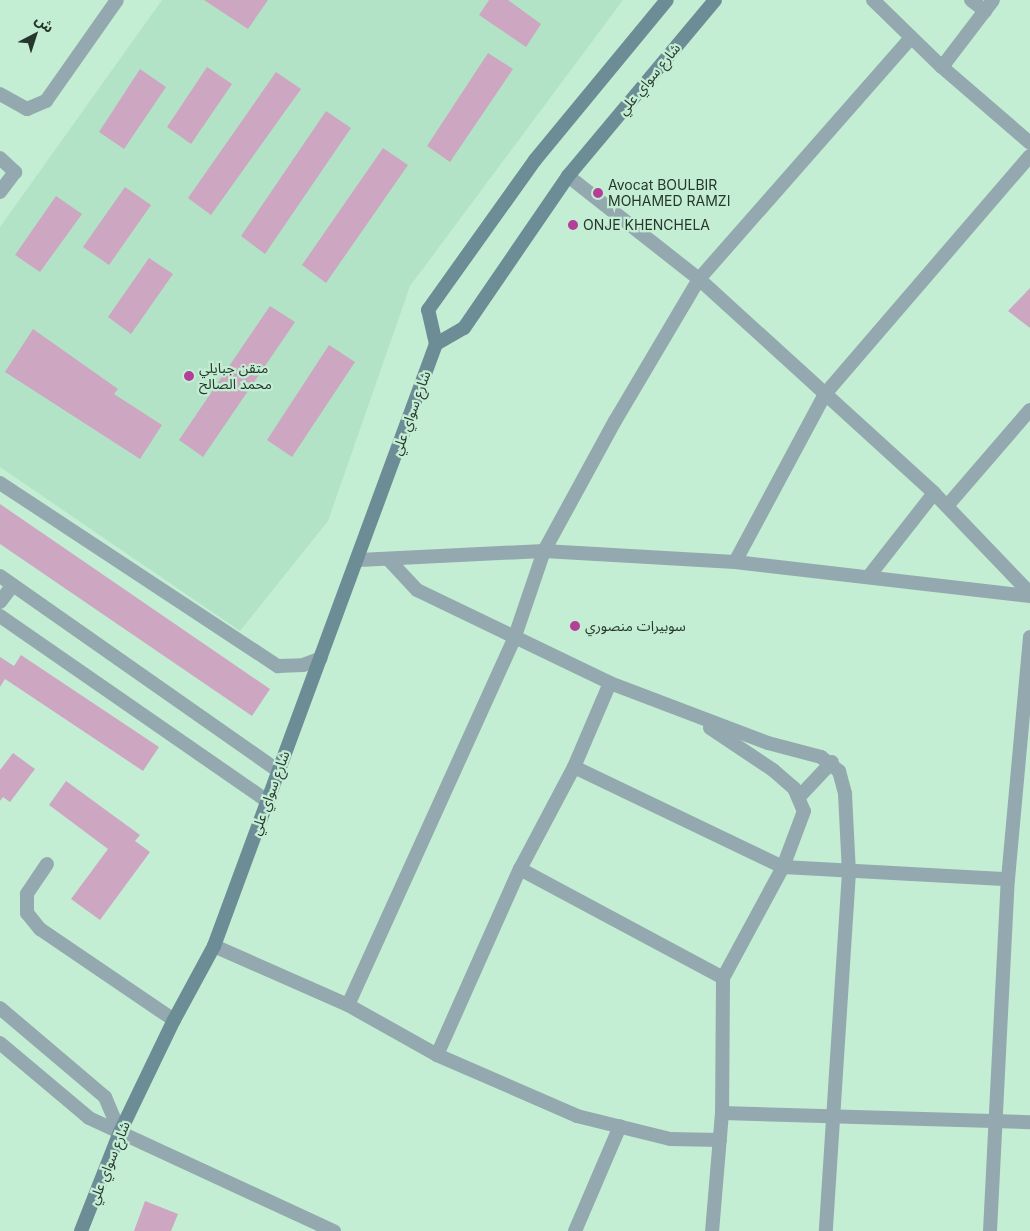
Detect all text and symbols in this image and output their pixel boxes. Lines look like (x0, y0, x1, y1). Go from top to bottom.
north arrow (10, 10, 60, 60)
text: ش (32, 10, 58, 36)
street label: شارع سواي علي (614, 40, 684, 118)
place label: Avocat BOULBIR MOHAMED RAMZI (608, 177, 730, 210)
marker: Avocat BOULBIR MOHAMED RAMZI (592, 187, 604, 199)
place label: ONJE KHENCHELA (583, 217, 710, 233)
marker: ONJE KHENCHELA (567, 219, 579, 231)
place label: متقن جبايلي محمد الصالح (199, 360, 272, 392)
street label: شارع سواي علي (388, 369, 434, 457)
marker: متقن جبايلي محمد الصالح (183, 370, 195, 382)
place label: سوبيرات منصوري (585, 618, 686, 634)
marker: سوبيرات منصوري (569, 620, 581, 632)
street label: شارع سواي علي (247, 749, 293, 837)
street label: شارع سواي علي (85, 1119, 133, 1207)

